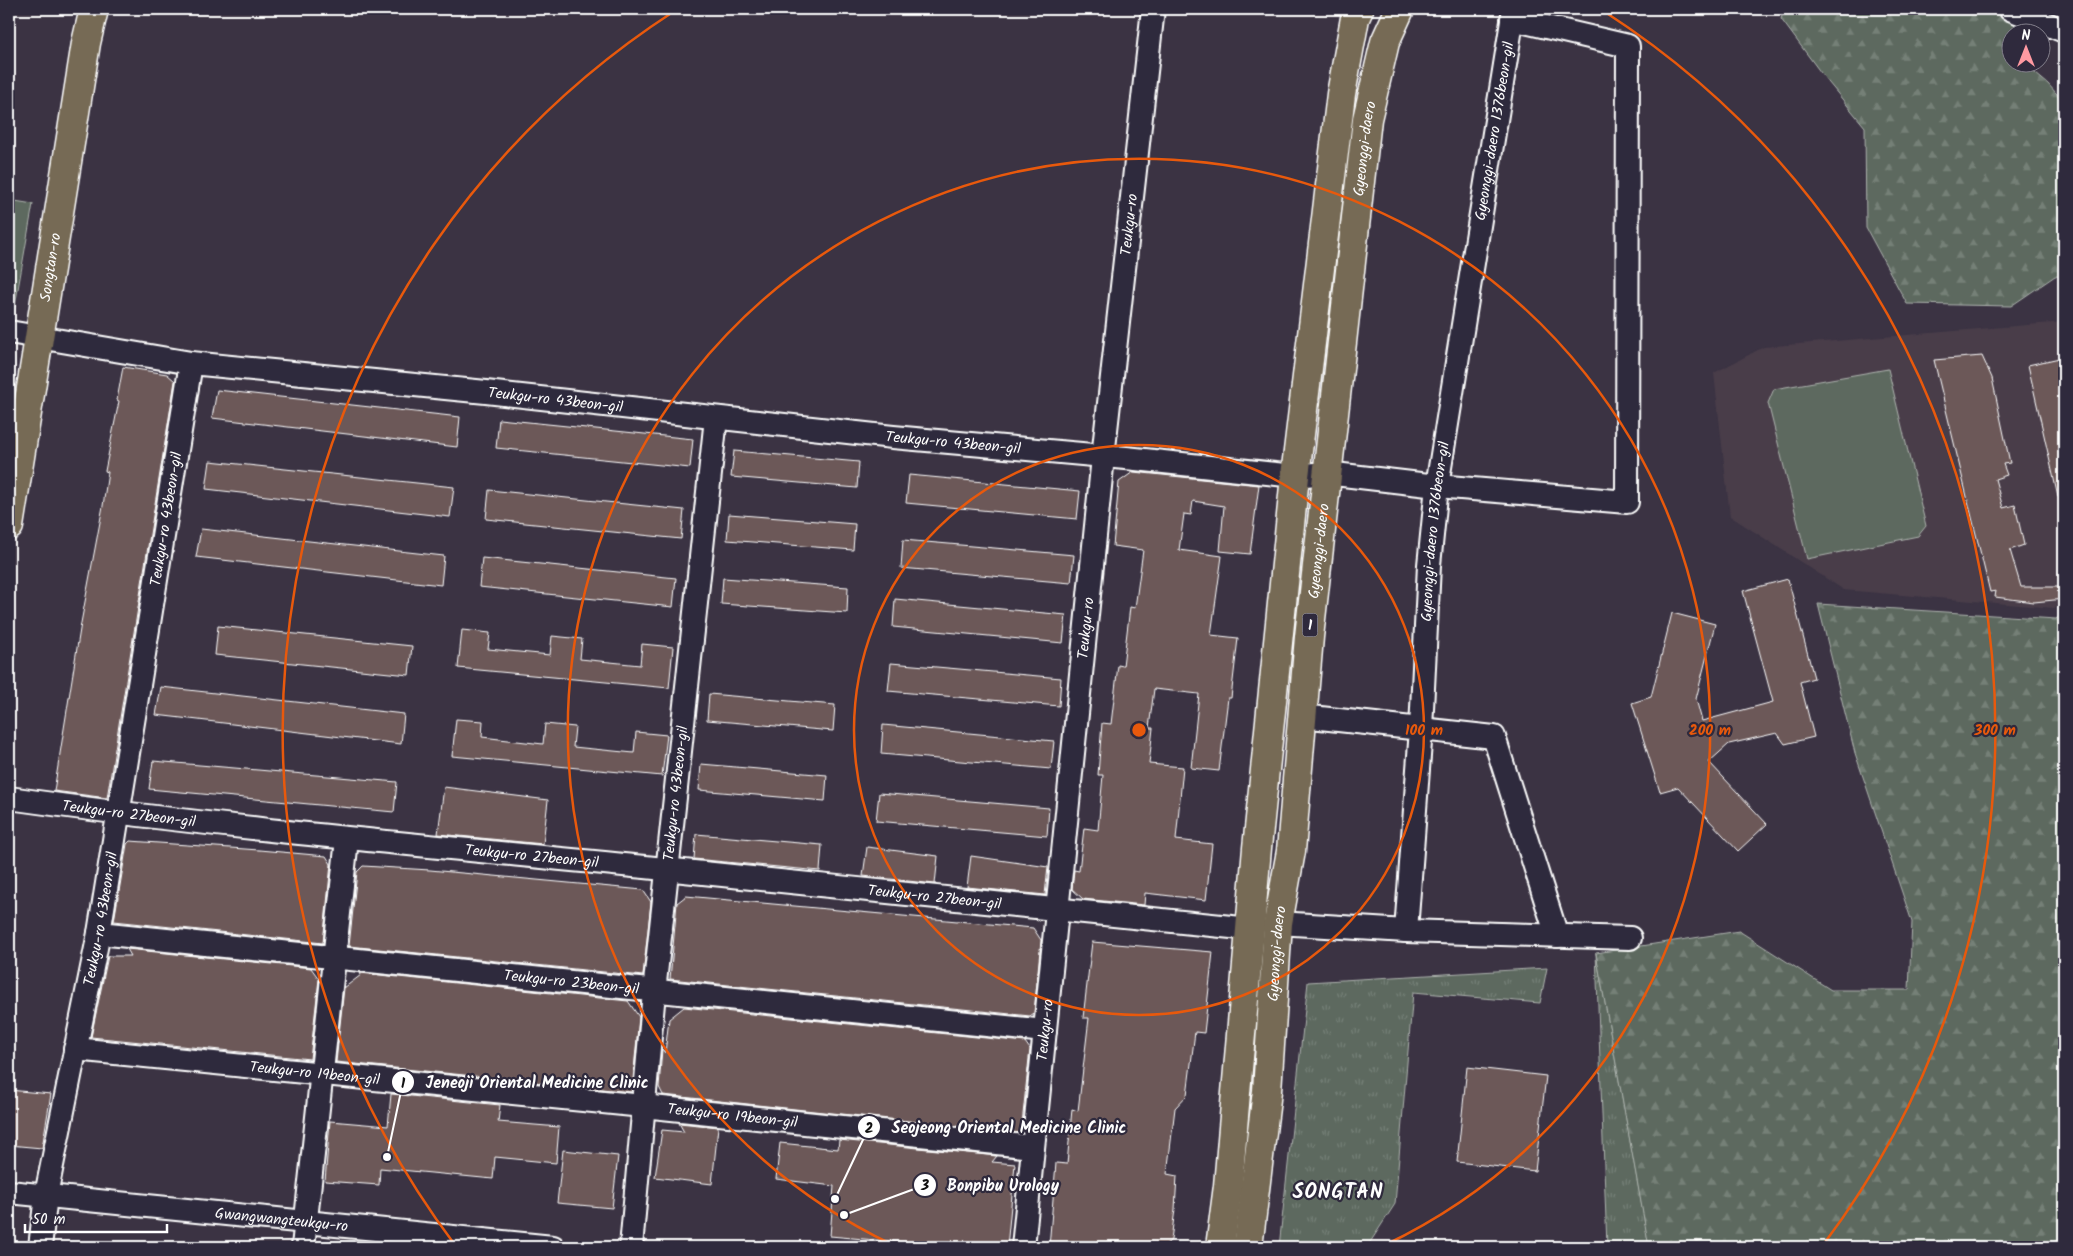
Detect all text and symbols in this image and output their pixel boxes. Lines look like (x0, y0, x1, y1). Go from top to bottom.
north arrow (2000, 22, 2050, 72)
text: N (2022, 25, 2031, 47)
street label: Gyeonggi-daero 1376beon-gil (1469, 40, 1522, 222)
street label: Gyeonggi-daero (1347, 99, 1384, 197)
street label: Teukgu-ro (1115, 192, 1145, 257)
street label: Songtan-ro (34, 231, 69, 304)
street label: Teukgu-ro 43beon-gil (487, 381, 624, 420)
street label: Teukgu-ro 43beon-gil (884, 425, 1022, 461)
street label: Gyeonggi-daero 1376beon-gil (1415, 439, 1457, 622)
street label: Teukgu-ro 43beon-gil (144, 450, 190, 588)
street label: Gyeonggi-daero (1302, 502, 1337, 600)
street label: Teukgu-ro (1072, 596, 1102, 660)
road number: 1 (1302, 614, 1318, 636)
text: 100 m (1405, 719, 1443, 743)
text: 200 m (1689, 719, 1731, 743)
text: 300 m (1973, 719, 2016, 743)
centre of rings (1130, 721, 1148, 739)
street label: Teukgu-ro 43beon-gil (657, 724, 696, 862)
street label: Teukgu-ro 27beon-gil (61, 794, 197, 835)
street label: Teukgu-ro 27beon-gil (464, 839, 600, 875)
street label: Teukgu-ro 43beon-gil (78, 850, 125, 988)
street label: Teukgu-ro 27beon-gil (866, 879, 1003, 917)
street label: Gyeonggi-daero (1262, 904, 1294, 1002)
street label: Teukgu-ro 23beon-gil (502, 964, 641, 1002)
street label: Teukgu-ro (1031, 998, 1061, 1062)
street label: Teukgu-ro 19beon-gil (248, 1056, 381, 1093)
callout: Jeneoji Oriental Medicine Clinic (390, 1067, 658, 1098)
text: Jeneoji Oriental Medicine Clinic (426, 1071, 649, 1096)
text: 1 (401, 1072, 406, 1096)
street label: Teukgu-ro 19beon-gil (666, 1098, 799, 1135)
callout: Seojeong Oriental Medicine Clinic (857, 1112, 1137, 1143)
text: Seojeong Oriental Medicine Clinic (892, 1116, 1126, 1141)
text: 2 (865, 1117, 874, 1141)
callout: Bonpibu Urology (912, 1170, 1069, 1201)
text: 3 (920, 1174, 929, 1198)
text: Bonpibu Urology (947, 1174, 1060, 1199)
district label: SONGTAN (1292, 1177, 1384, 1209)
scale bar (25, 1201, 168, 1233)
street label: Gwangwangteukgu-ro (214, 1202, 349, 1239)
text: 50 m (32, 1208, 66, 1232)

